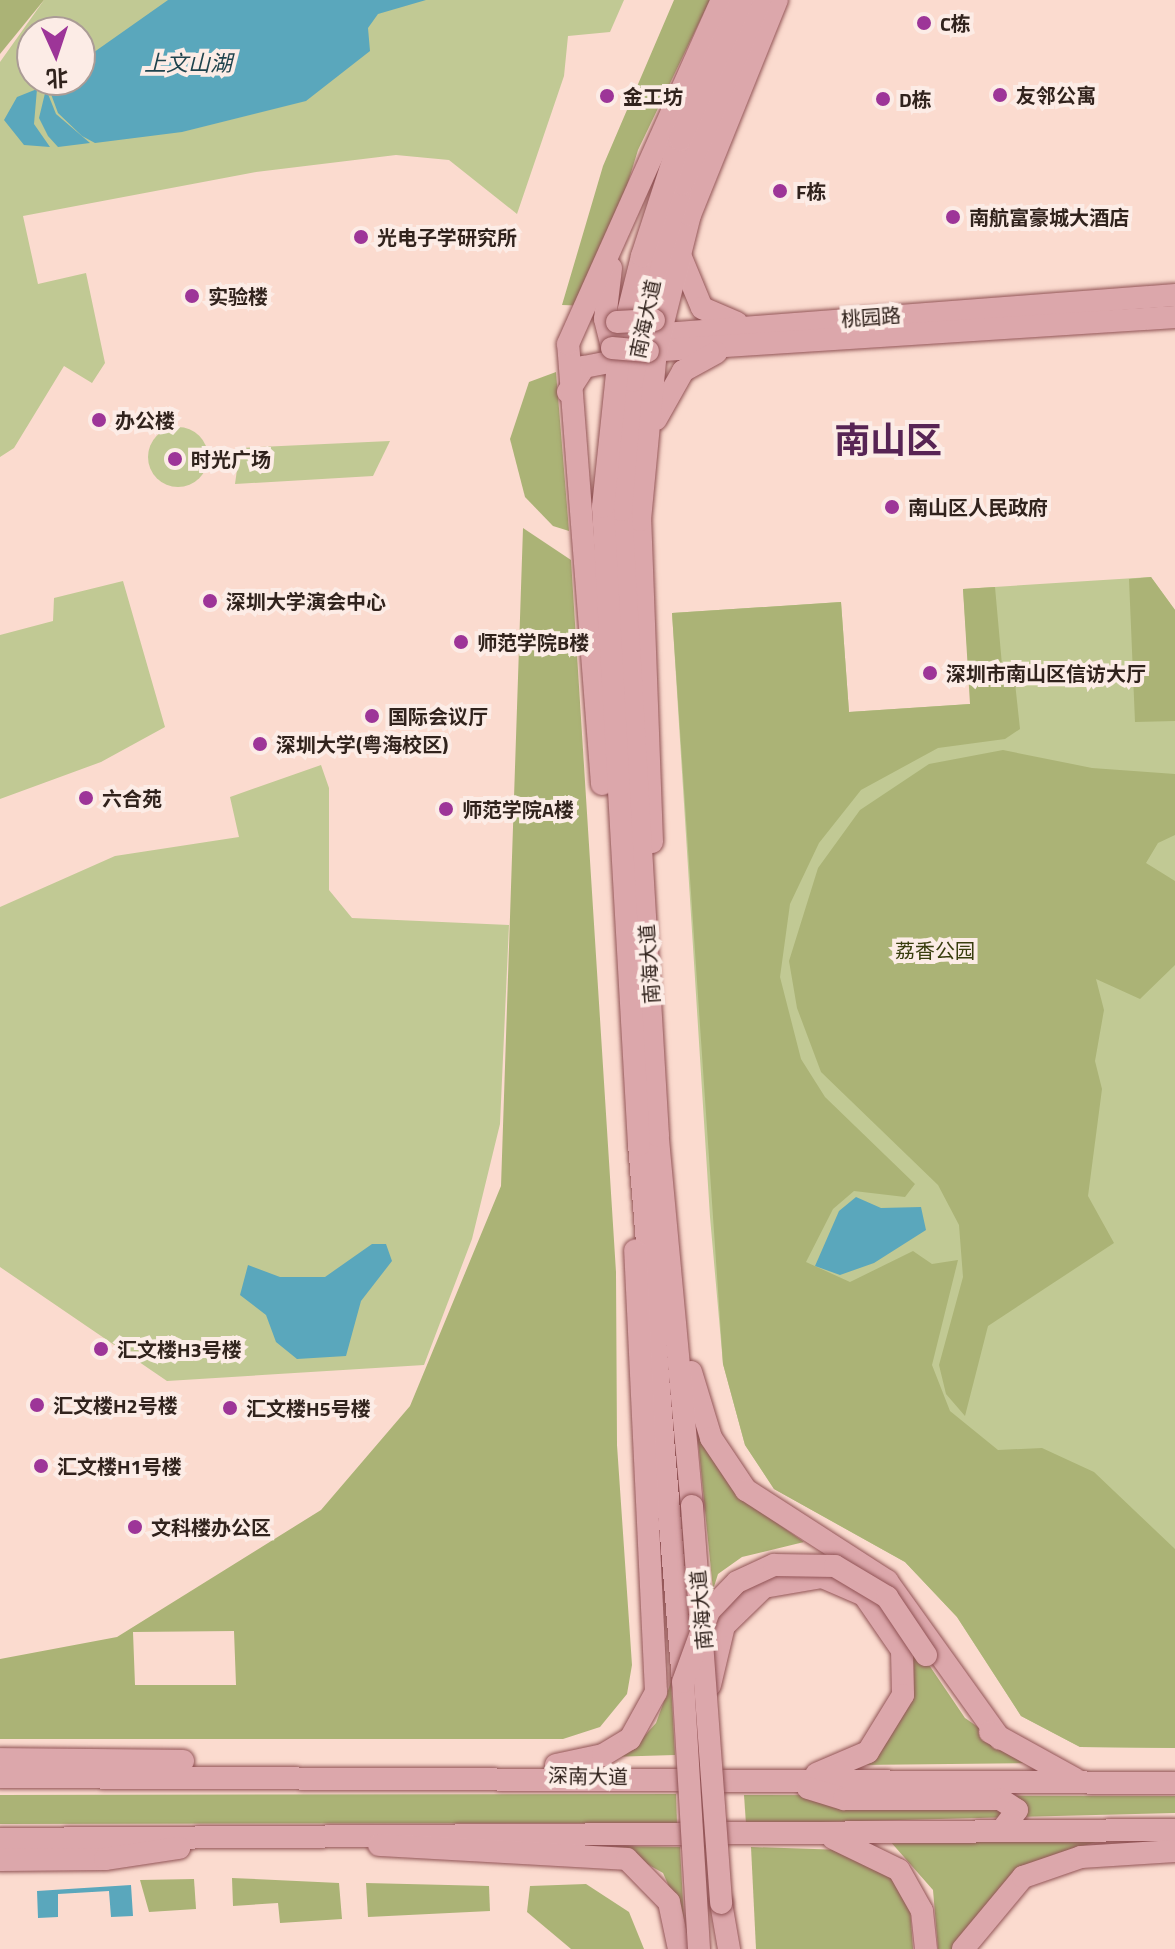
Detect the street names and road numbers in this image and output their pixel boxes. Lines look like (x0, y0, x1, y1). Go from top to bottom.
street label: 南海大道 (625, 277, 665, 361)
street label: 桃园路 (840, 303, 902, 331)
street label: 南海大道 (634, 923, 664, 1005)
street label: 南海大道 (686, 1569, 716, 1651)
street label: 深南大道 (548, 1763, 628, 1789)

